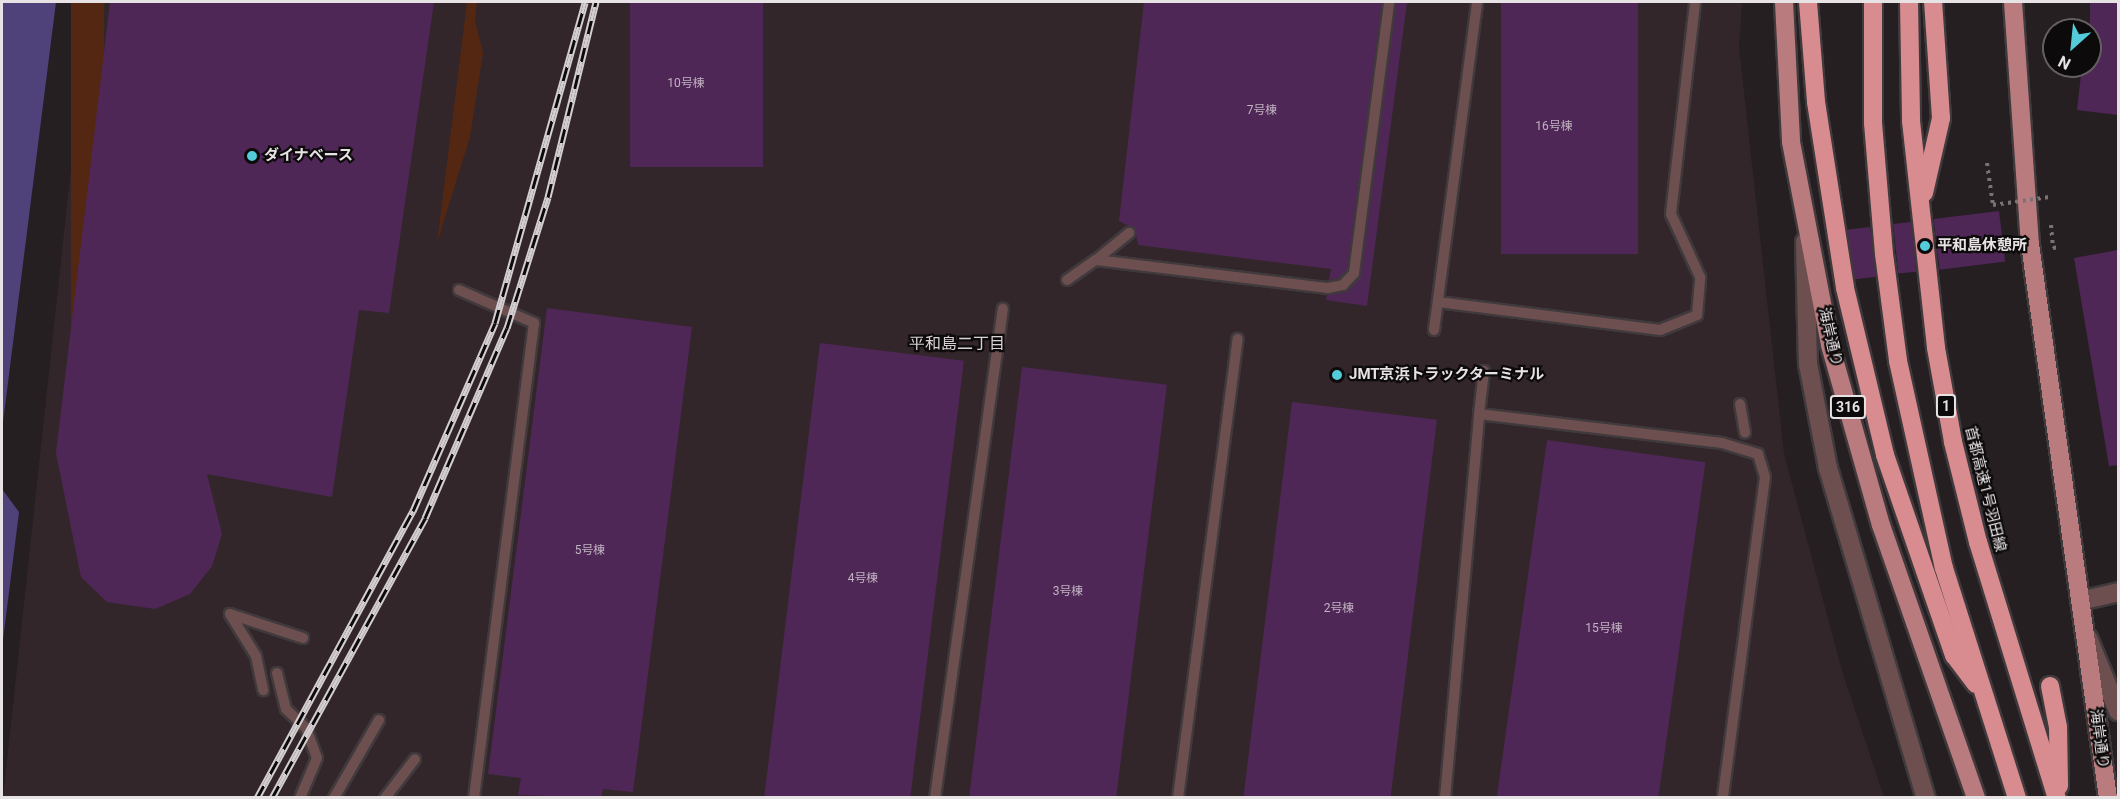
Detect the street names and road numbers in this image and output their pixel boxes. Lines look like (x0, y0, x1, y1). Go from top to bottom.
street label: 海岸通り (1814, 306, 1846, 368)
road number: 1 (1936, 395, 1956, 417)
road number: 316 (1828, 396, 1868, 418)
street label: 首都高速1号羽田線 (1961, 425, 2009, 553)
street label: 海岸通り (2086, 708, 2112, 770)

